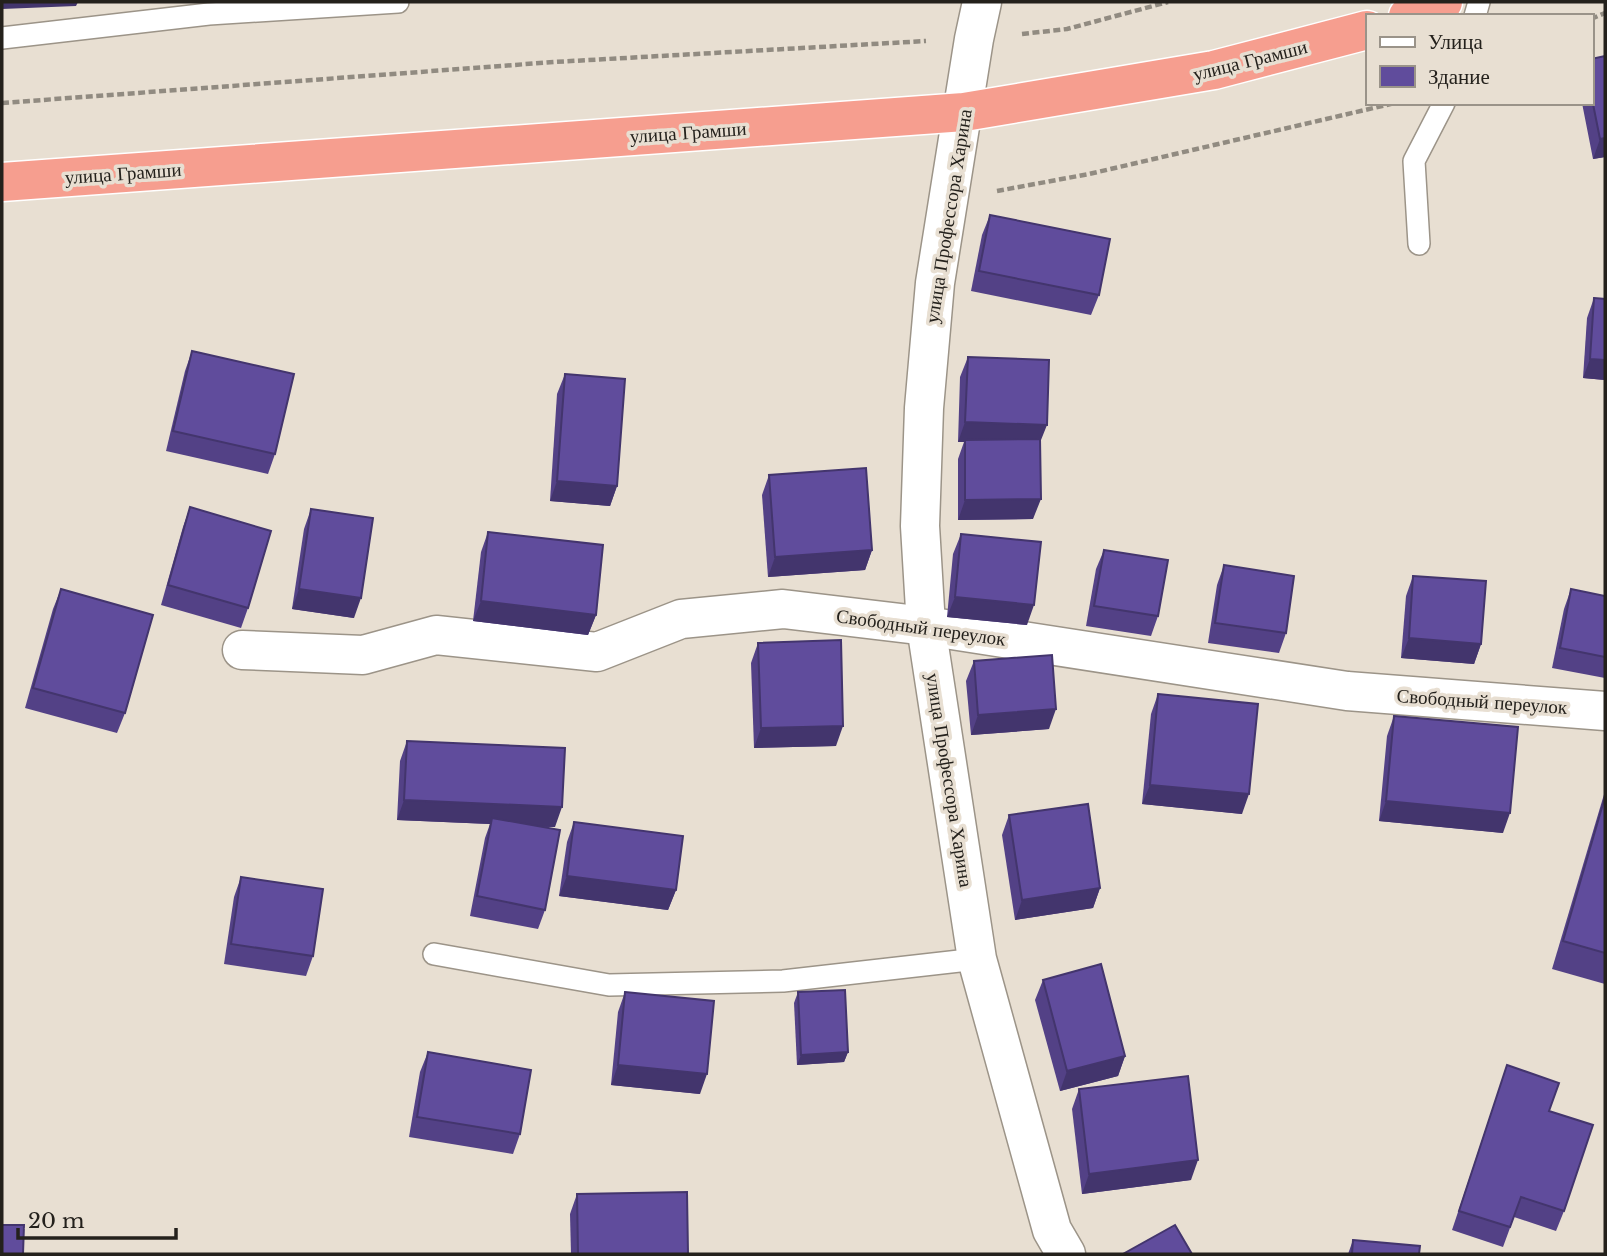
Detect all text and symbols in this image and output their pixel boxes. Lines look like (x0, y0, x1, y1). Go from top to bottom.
legend (1366, 14, 1593, 105)
text: Улица (1428, 29, 1483, 55)
street label: улица Грамши (1191, 35, 1310, 86)
text: Здание (1428, 64, 1490, 90)
street label: улица Профессора Харина (920, 107, 977, 325)
street label: улица Грамши (629, 117, 747, 148)
street label: улица Грамши (64, 158, 182, 189)
street label: Свободный переулок (835, 604, 1008, 651)
street label: улица Профессора Харина (921, 671, 978, 889)
street label: Свободный переулок (1396, 684, 1569, 719)
scale bar (18, 1196, 175, 1240)
text: 20 m (28, 1208, 85, 1234)

